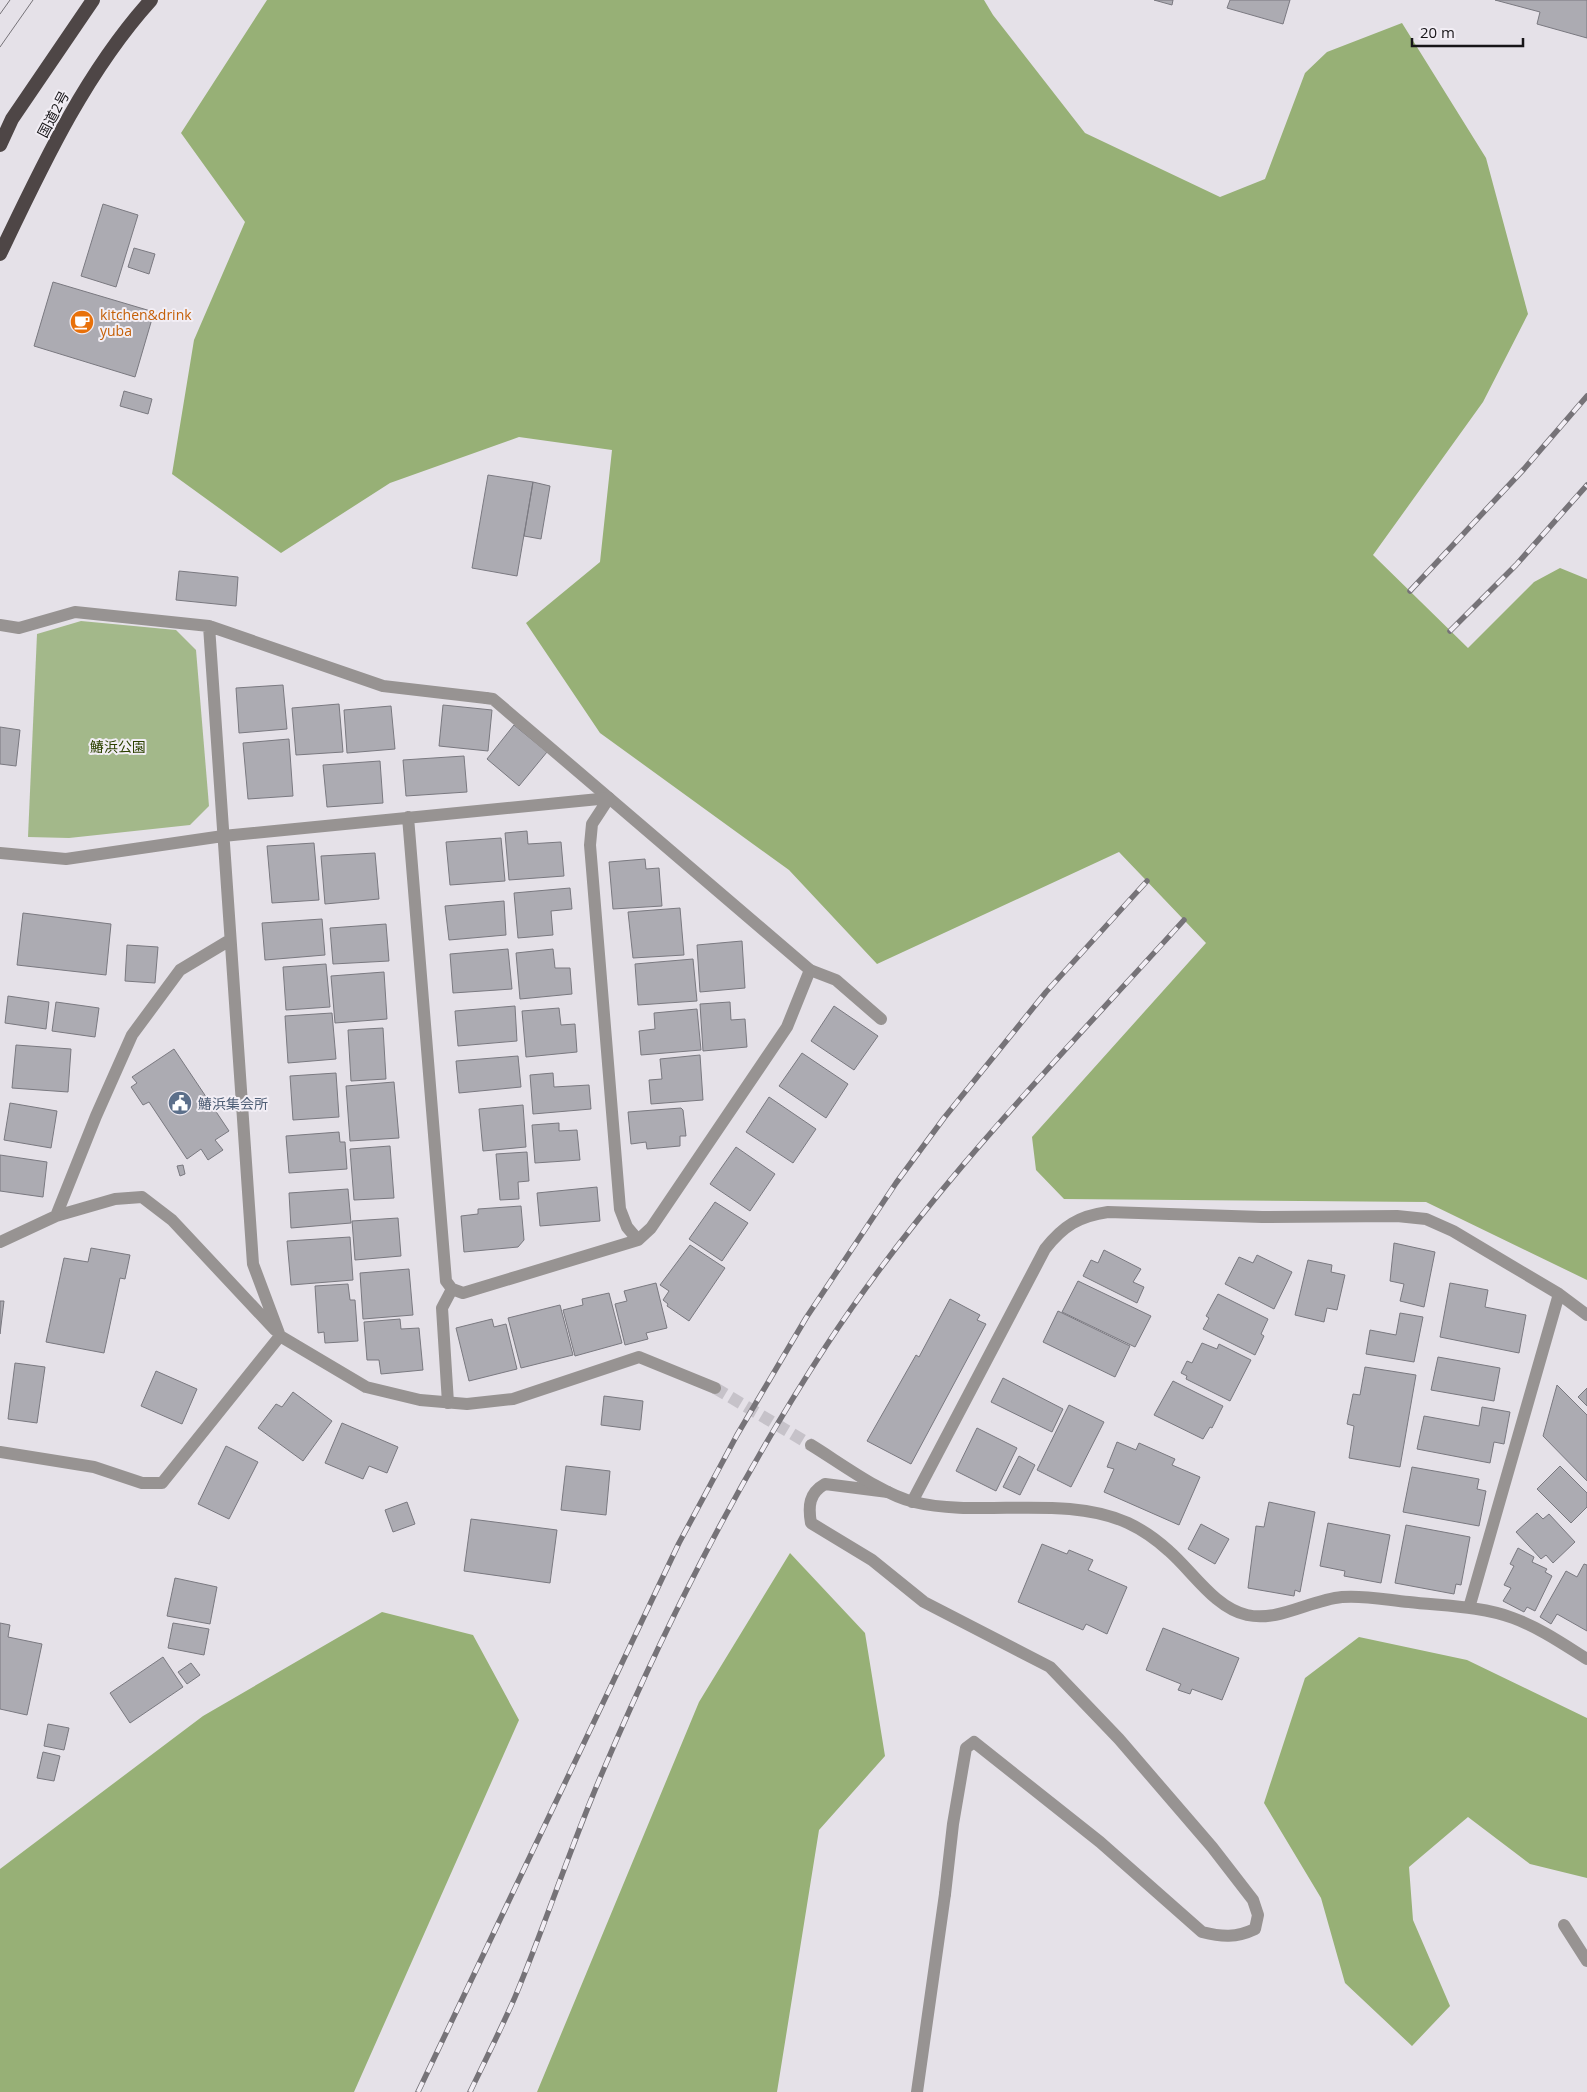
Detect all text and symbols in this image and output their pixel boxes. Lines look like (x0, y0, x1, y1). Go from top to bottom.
scale bar (1412, 15, 1523, 47)
text: 20 m (1420, 22, 1455, 42)
street label: 国道2号 (33, 87, 73, 141)
place label: kitchen&drink yuba (100, 305, 192, 340)
cafe icon: kitchen&drink yuba (69, 309, 95, 335)
park label: 鰆浜公園 (90, 737, 146, 756)
public building icon: 鰆浜集会所 (167, 1090, 193, 1116)
place label: 鰆浜集会所 (198, 1094, 268, 1113)

